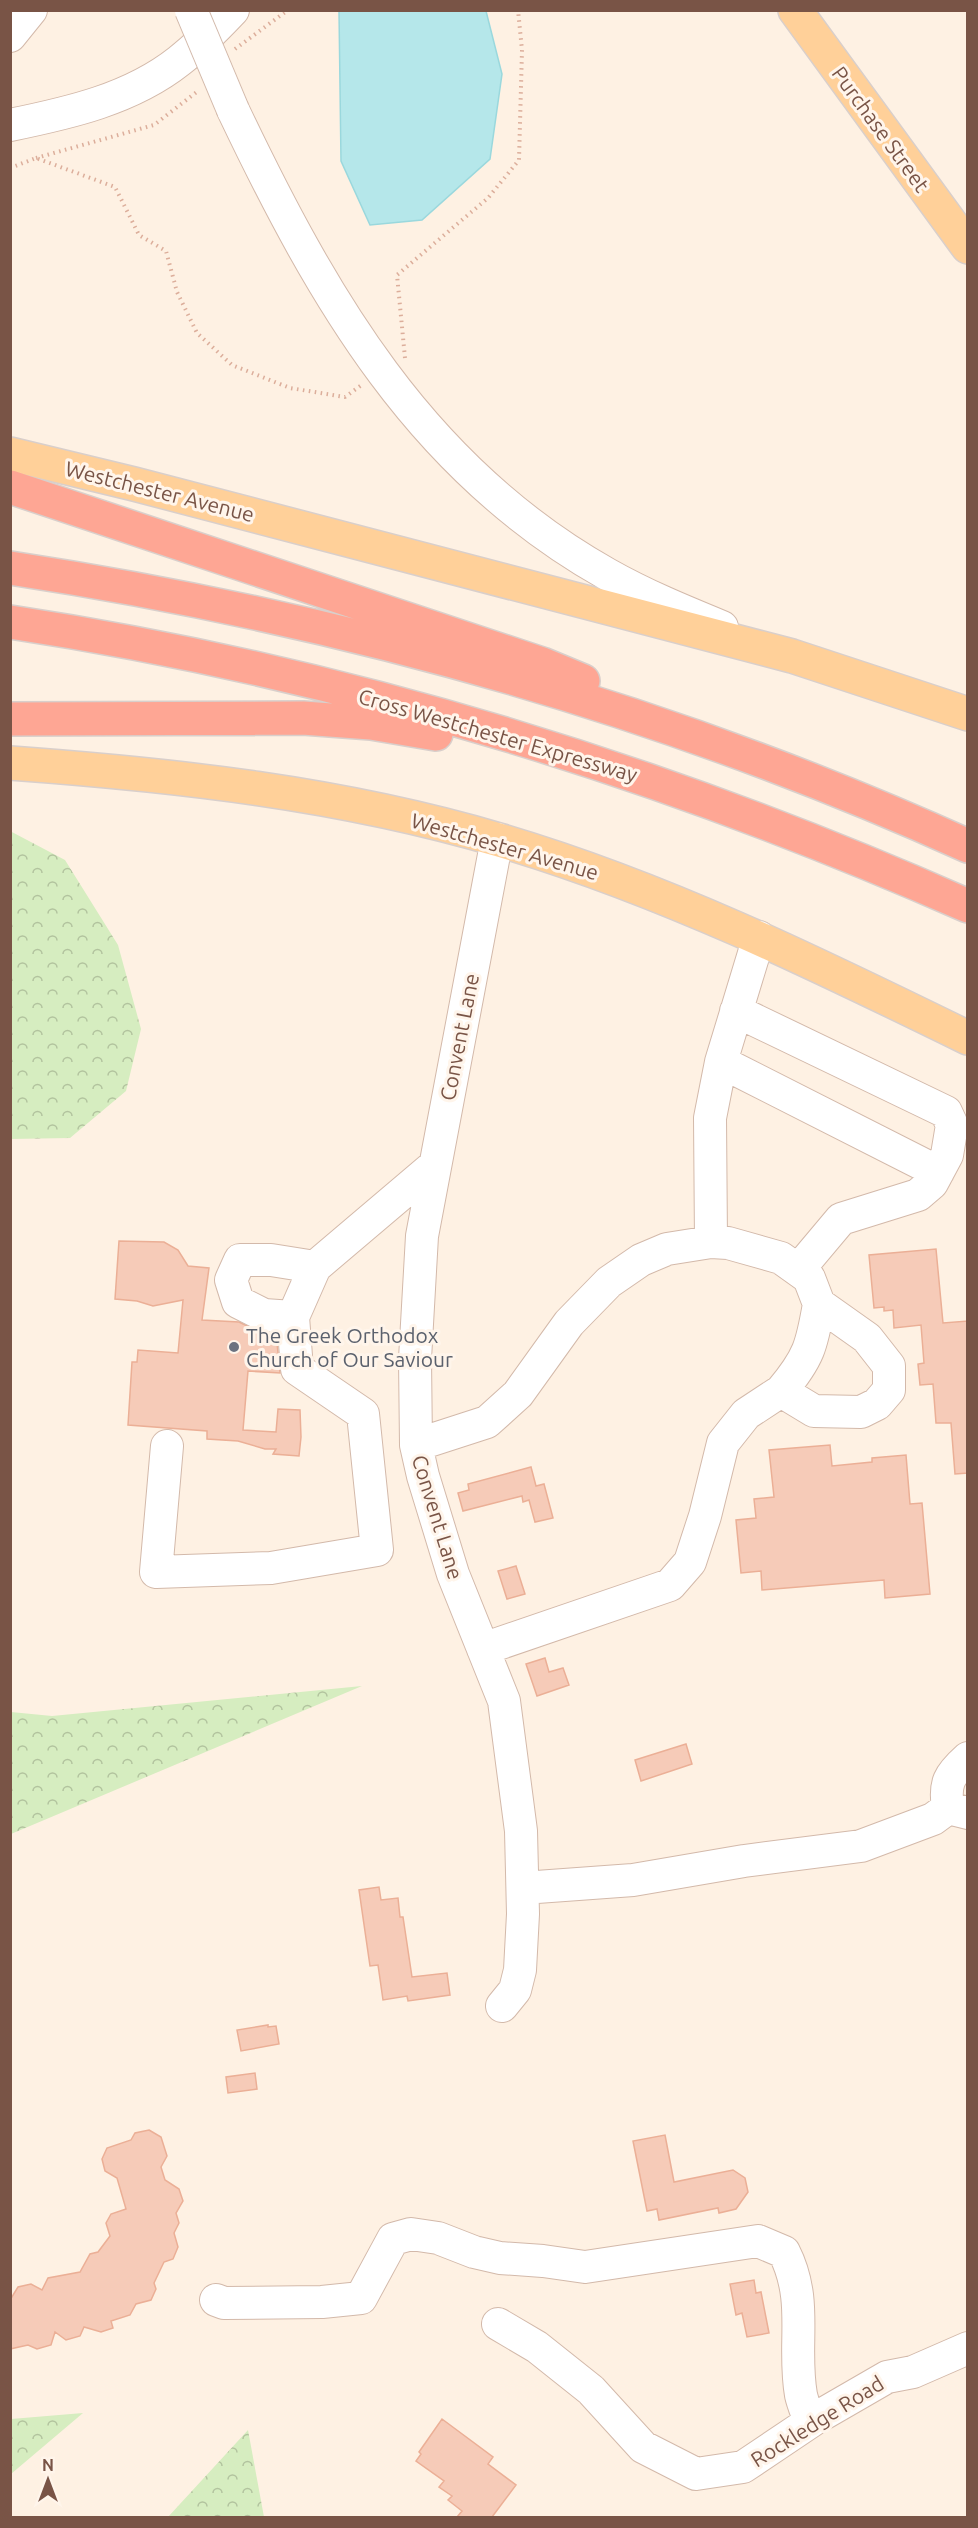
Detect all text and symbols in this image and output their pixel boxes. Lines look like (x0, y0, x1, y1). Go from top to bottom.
street label: Purchase Street (827, 62, 935, 196)
street label: Westchester Avenue (63, 456, 257, 526)
street label: Cross Westchester Expressway (356, 684, 640, 786)
street label: Westchester Avenue (409, 808, 601, 884)
street label: Convent Lane (435, 971, 483, 1103)
place label: The Greek Orthodox Church of Our Saviour (246, 1323, 453, 1371)
marker: The Greek Orthodox Church of Our Saviour (227, 1340, 241, 1354)
street label: Convent Lane (408, 1452, 468, 1582)
street label: Rockledge Road (746, 2371, 888, 2471)
north arrow (18, 2450, 78, 2510)
text: N (42, 2456, 54, 2474)

